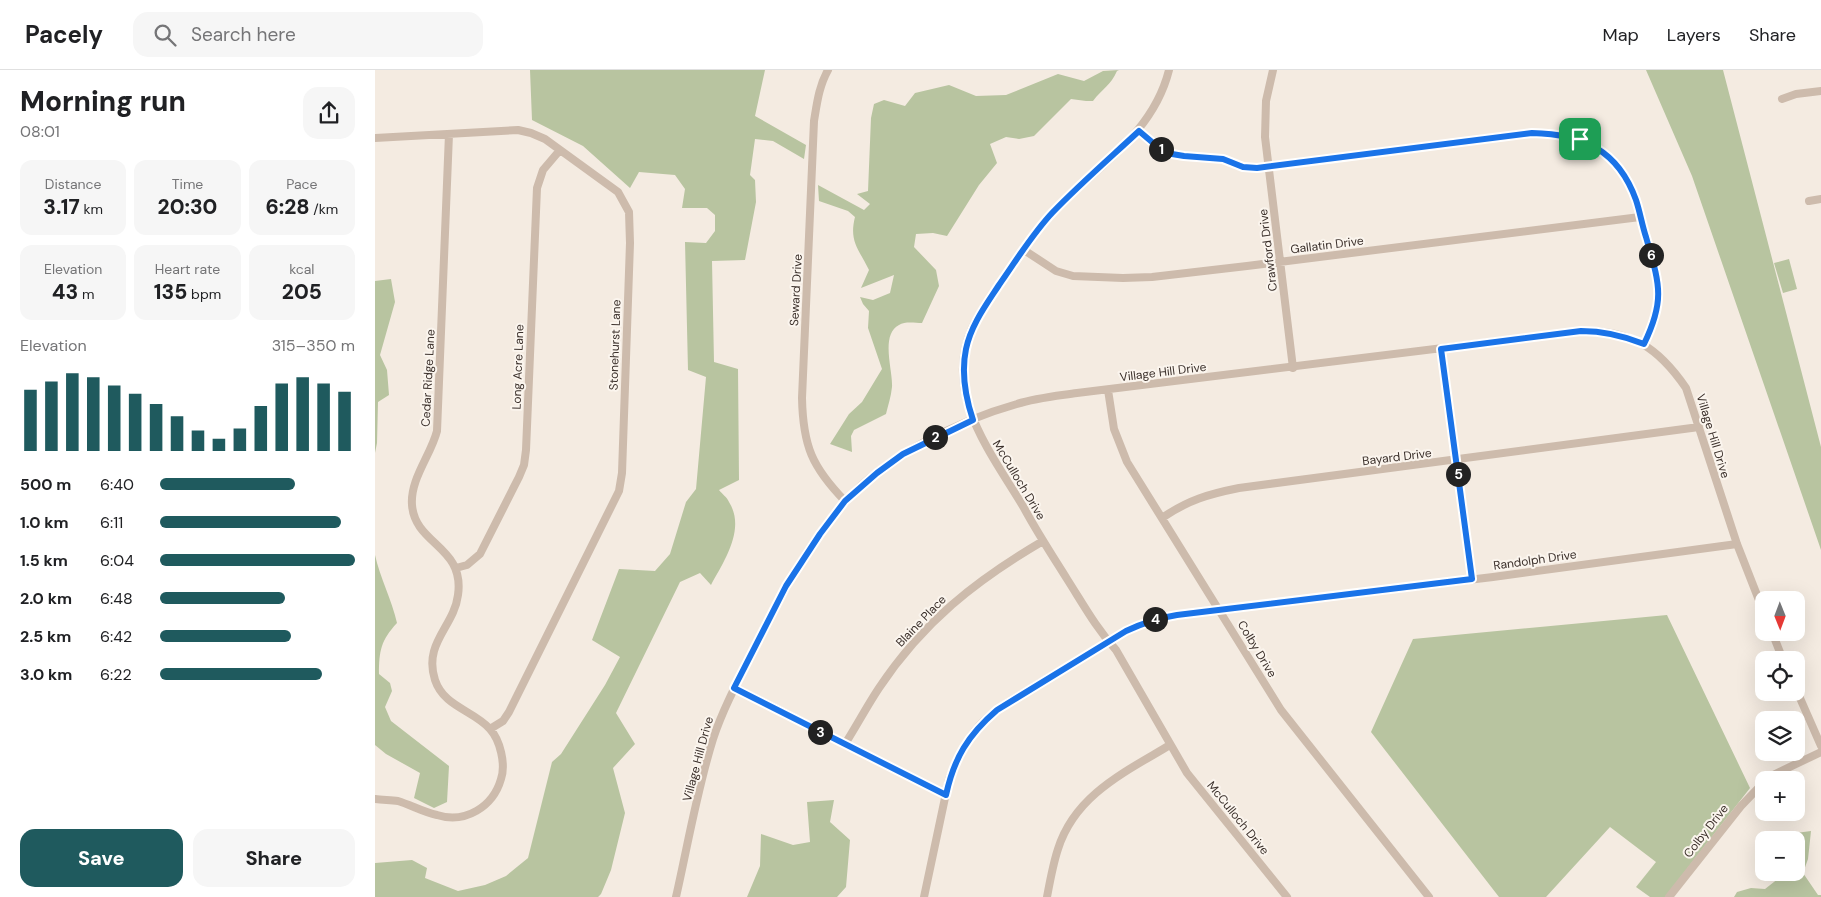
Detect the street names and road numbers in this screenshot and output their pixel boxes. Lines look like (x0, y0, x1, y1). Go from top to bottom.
street label: Crawford Drive (1255, 208, 1281, 292)
street label: Gallatin Drive (1290, 233, 1365, 257)
street label: Seward Drive (786, 253, 806, 327)
street label: Stonehurst Lane (605, 299, 625, 391)
street label: Long Acre Lane (509, 324, 527, 410)
street label: Cedar Ridge Lane (417, 329, 439, 427)
street label: Village Hill Drive (1119, 359, 1207, 385)
street label: Village Hill Drive (1693, 392, 1733, 480)
street label: McCulloch Drive (989, 437, 1049, 523)
street label: Bayard Drive (1361, 445, 1433, 469)
street label: Randolph Drive (1492, 546, 1578, 574)
street label: Blaine Place (892, 592, 950, 650)
street label: Colby Drive (1234, 618, 1280, 681)
street label: Village Hill Drive (679, 715, 717, 803)
street label: McCulloch Drive (1203, 778, 1273, 858)
street label: Colby Drive (1680, 801, 1732, 861)

